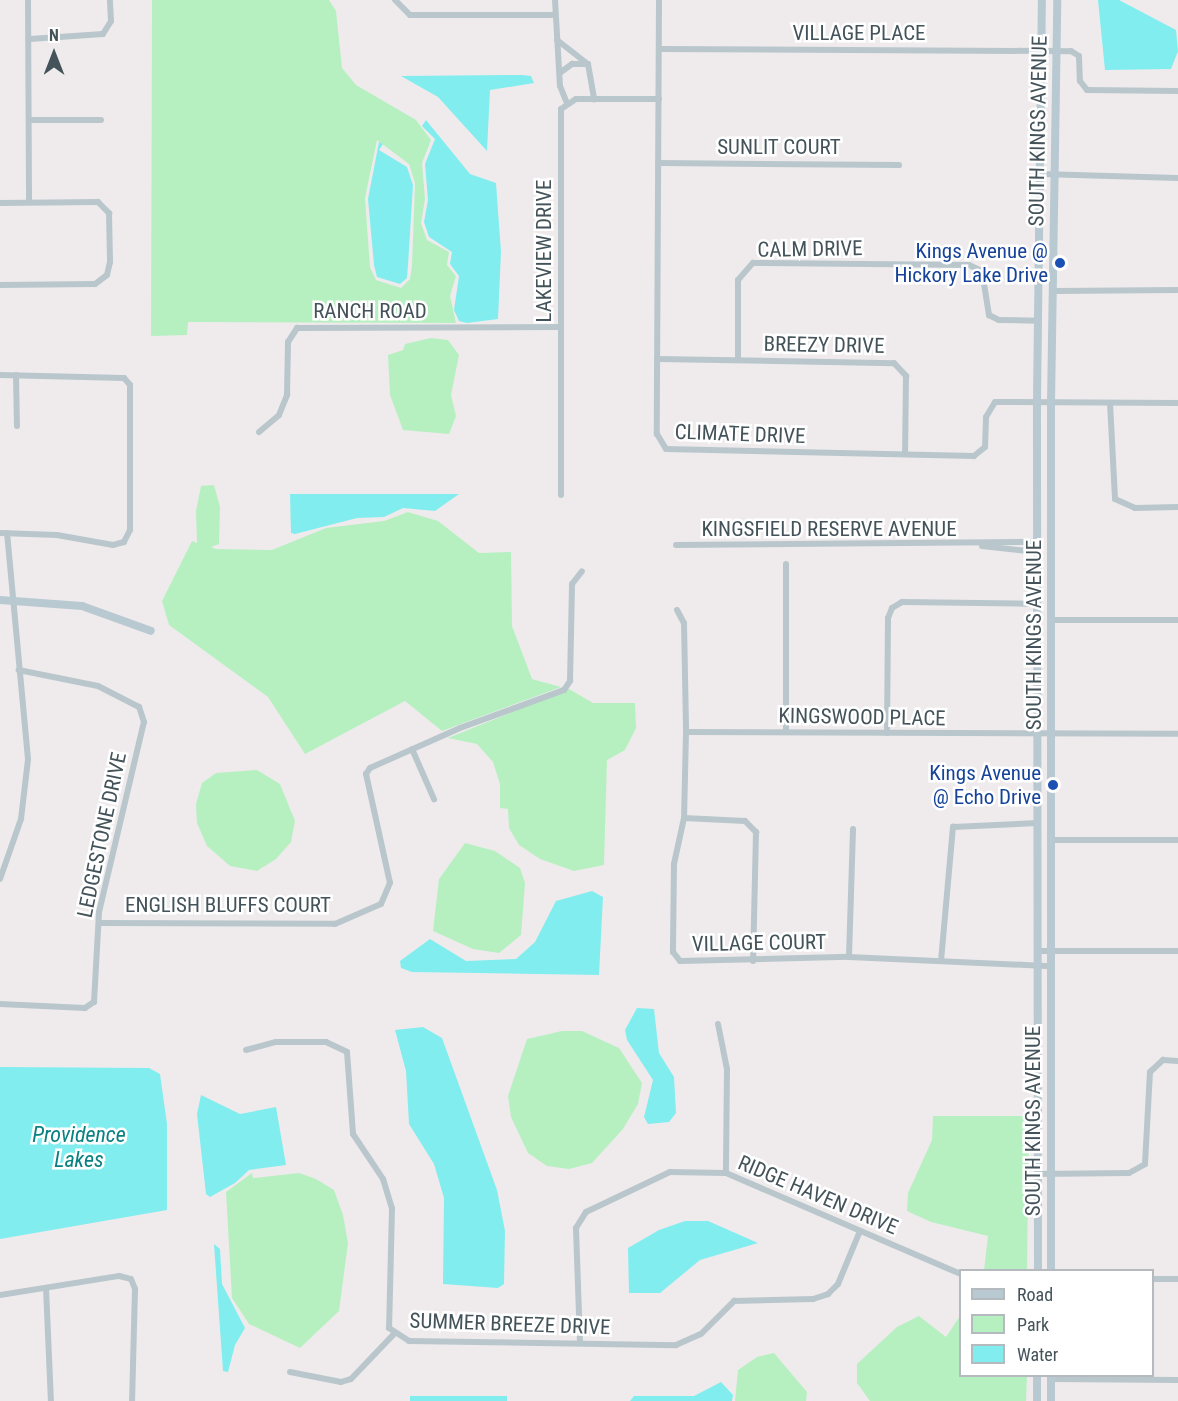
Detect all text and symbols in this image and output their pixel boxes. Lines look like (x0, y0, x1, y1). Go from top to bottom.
street label: VILLAGE PLACE (792, 20, 926, 46)
north arrow (24, 24, 84, 84)
text: N (49, 26, 59, 45)
street label: SOUTH KINGS AVENUE (1024, 36, 1052, 226)
street label: SUNLIT COURT (717, 134, 841, 160)
street label: LAKEVIEW DRIVE (531, 179, 557, 323)
street label: CALM DRIVE (757, 235, 863, 263)
place label: Kings Avenue @ Hickory Lake Drive (894, 238, 1048, 288)
marker: Kings Avenue @ Hickory Lake Drive (1053, 256, 1067, 270)
street label: RANCH ROAD (313, 298, 427, 324)
street label: BREEZY DRIVE (763, 331, 885, 359)
street label: CLIMATE DRIVE (674, 419, 806, 449)
street label: KINGSFIELD RESERVE AVENUE (701, 516, 957, 542)
street label: SOUTH KINGS AVENUE (1021, 540, 1047, 730)
street label: KINGSWOOD PLACE (778, 703, 946, 731)
street label: LEDGESTONE DRIVE (72, 750, 132, 920)
place label: Kings Avenue @ Echo Drive (929, 760, 1041, 810)
marker: Kings Avenue @ Echo Drive (1046, 778, 1060, 792)
street label: ENGLISH BLUFFS COURT (125, 892, 331, 918)
street label: VILLAGE COURT (692, 929, 826, 957)
street label: SOUTH KINGS AVENUE (1020, 1026, 1046, 1216)
water label: Providence Lakes (32, 1121, 126, 1172)
street label: RIDGE HAVEN DRIVE (734, 1150, 902, 1240)
legend (959, 1269, 1154, 1377)
text: Road (1017, 1284, 1053, 1305)
street label: SUMMER BREEZE DRIVE (409, 1308, 611, 1340)
text: Park (1017, 1314, 1049, 1335)
text: Water (1017, 1344, 1058, 1365)

